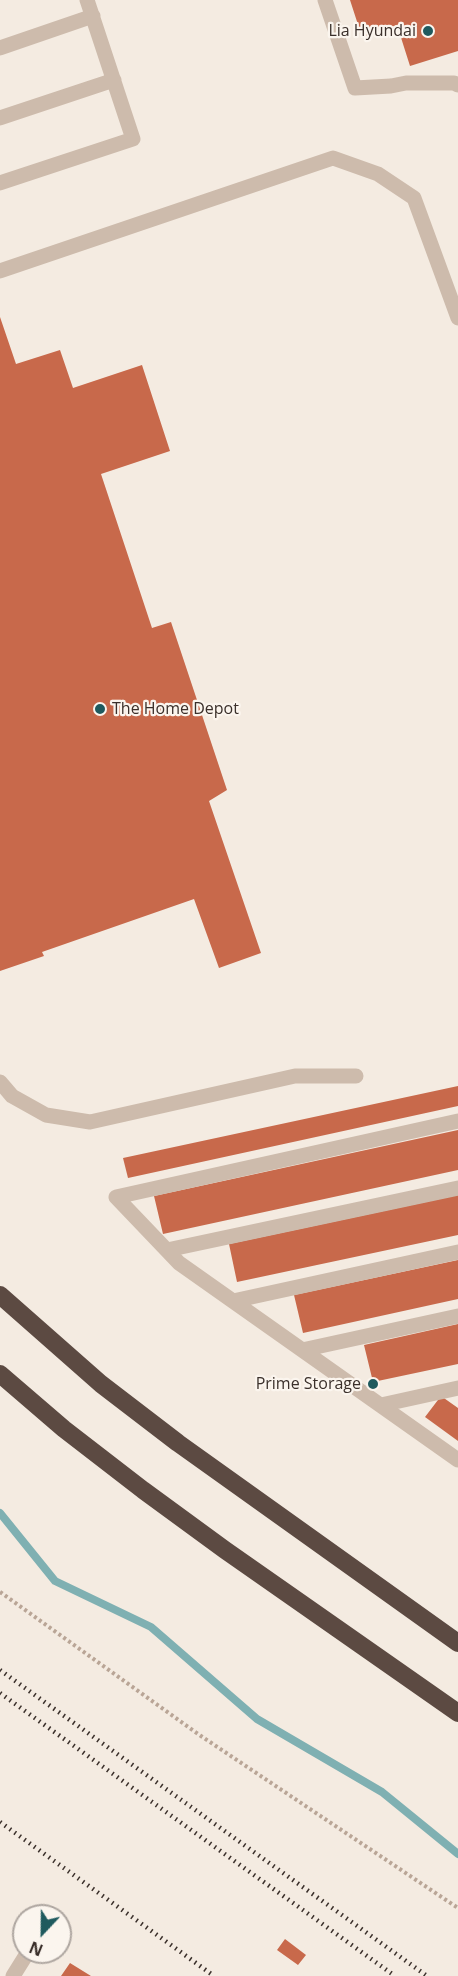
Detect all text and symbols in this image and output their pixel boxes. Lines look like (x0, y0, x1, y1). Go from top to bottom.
place label: Lia Hyundai (328, 21, 416, 41)
marker: Lia Hyundai (421, 24, 435, 38)
place label: The Home Depot (112, 699, 239, 719)
marker: The Home Depot (93, 702, 107, 716)
place label: Prime Storage (256, 1374, 361, 1394)
marker: Prime Storage (366, 1377, 380, 1391)
north arrow (12, 1904, 72, 1964)
text: N (26, 1936, 46, 1961)

